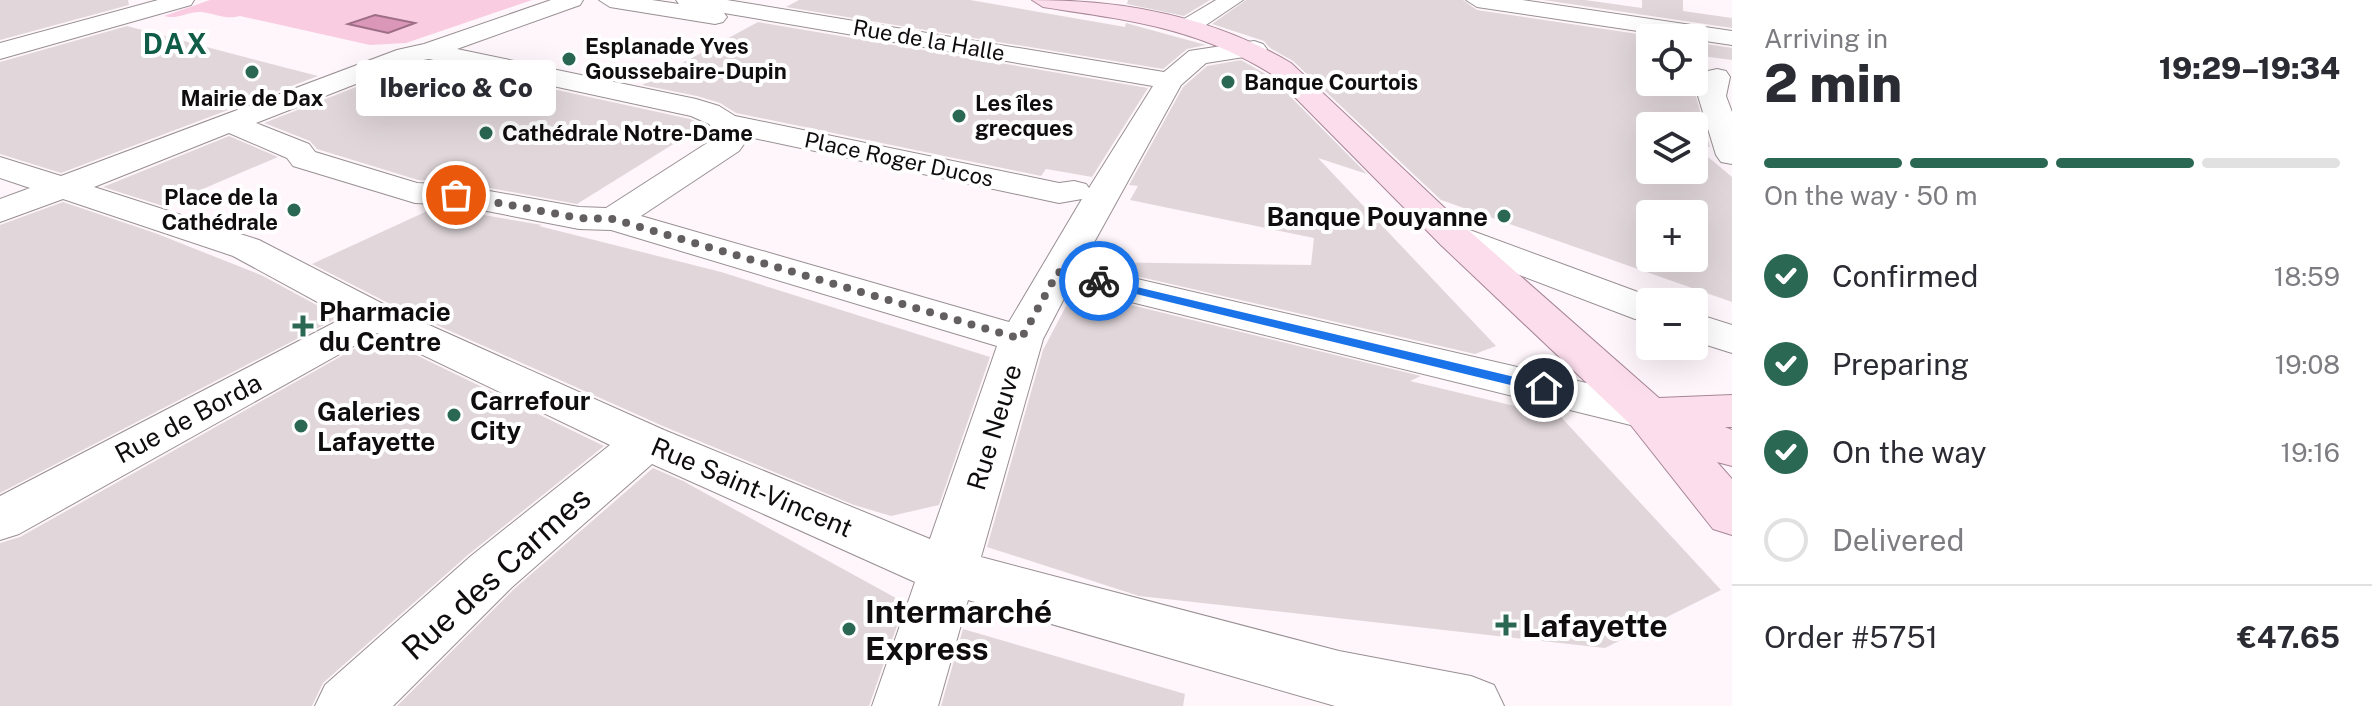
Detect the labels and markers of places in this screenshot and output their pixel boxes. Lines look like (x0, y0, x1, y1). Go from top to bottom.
place label: Esplanade Yves Goussebaire-Dupin (585, 33, 787, 84)
marker: Esplanade Yves Goussebaire-Dupin (560, 50, 578, 68)
callout: Iberico & Co (356, 59, 556, 115)
marker: Mairie de Dax (243, 63, 261, 81)
place label: Banque Courtois (1244, 69, 1418, 95)
marker: Banque Courtois (1219, 73, 1237, 91)
place label: Mairie de Dax (181, 85, 324, 111)
place label: Les îles grecques (975, 90, 1073, 141)
marker: Les îles grecques (950, 107, 968, 125)
place label: Cathédrale Notre-Dame (502, 120, 753, 146)
marker: Cathédrale Notre-Dame (477, 124, 495, 142)
pin (422, 161, 490, 229)
place label: Place de la Cathédrale (162, 184, 278, 235)
marker: Place de la Cathédrale (285, 201, 303, 219)
place label: Banque Pouyanne (1266, 201, 1488, 232)
marker: Banque Pouyanne (1495, 207, 1513, 225)
place label: Pharmacie du Centre (319, 296, 451, 357)
marker: Pharmacie du Centre (294, 317, 312, 335)
pin (1510, 354, 1578, 422)
place label: Carrefour City (470, 385, 591, 446)
place label: Galeries Lafayette (317, 396, 435, 457)
marker: Carrefour City (445, 406, 463, 424)
marker: Galeries Lafayette (292, 417, 310, 435)
place label: Intermarché Express (865, 593, 1052, 667)
place label: Lafayette (1522, 607, 1668, 644)
marker: Lafayette (1497, 616, 1515, 634)
marker: Intermarché Express (840, 620, 858, 638)

